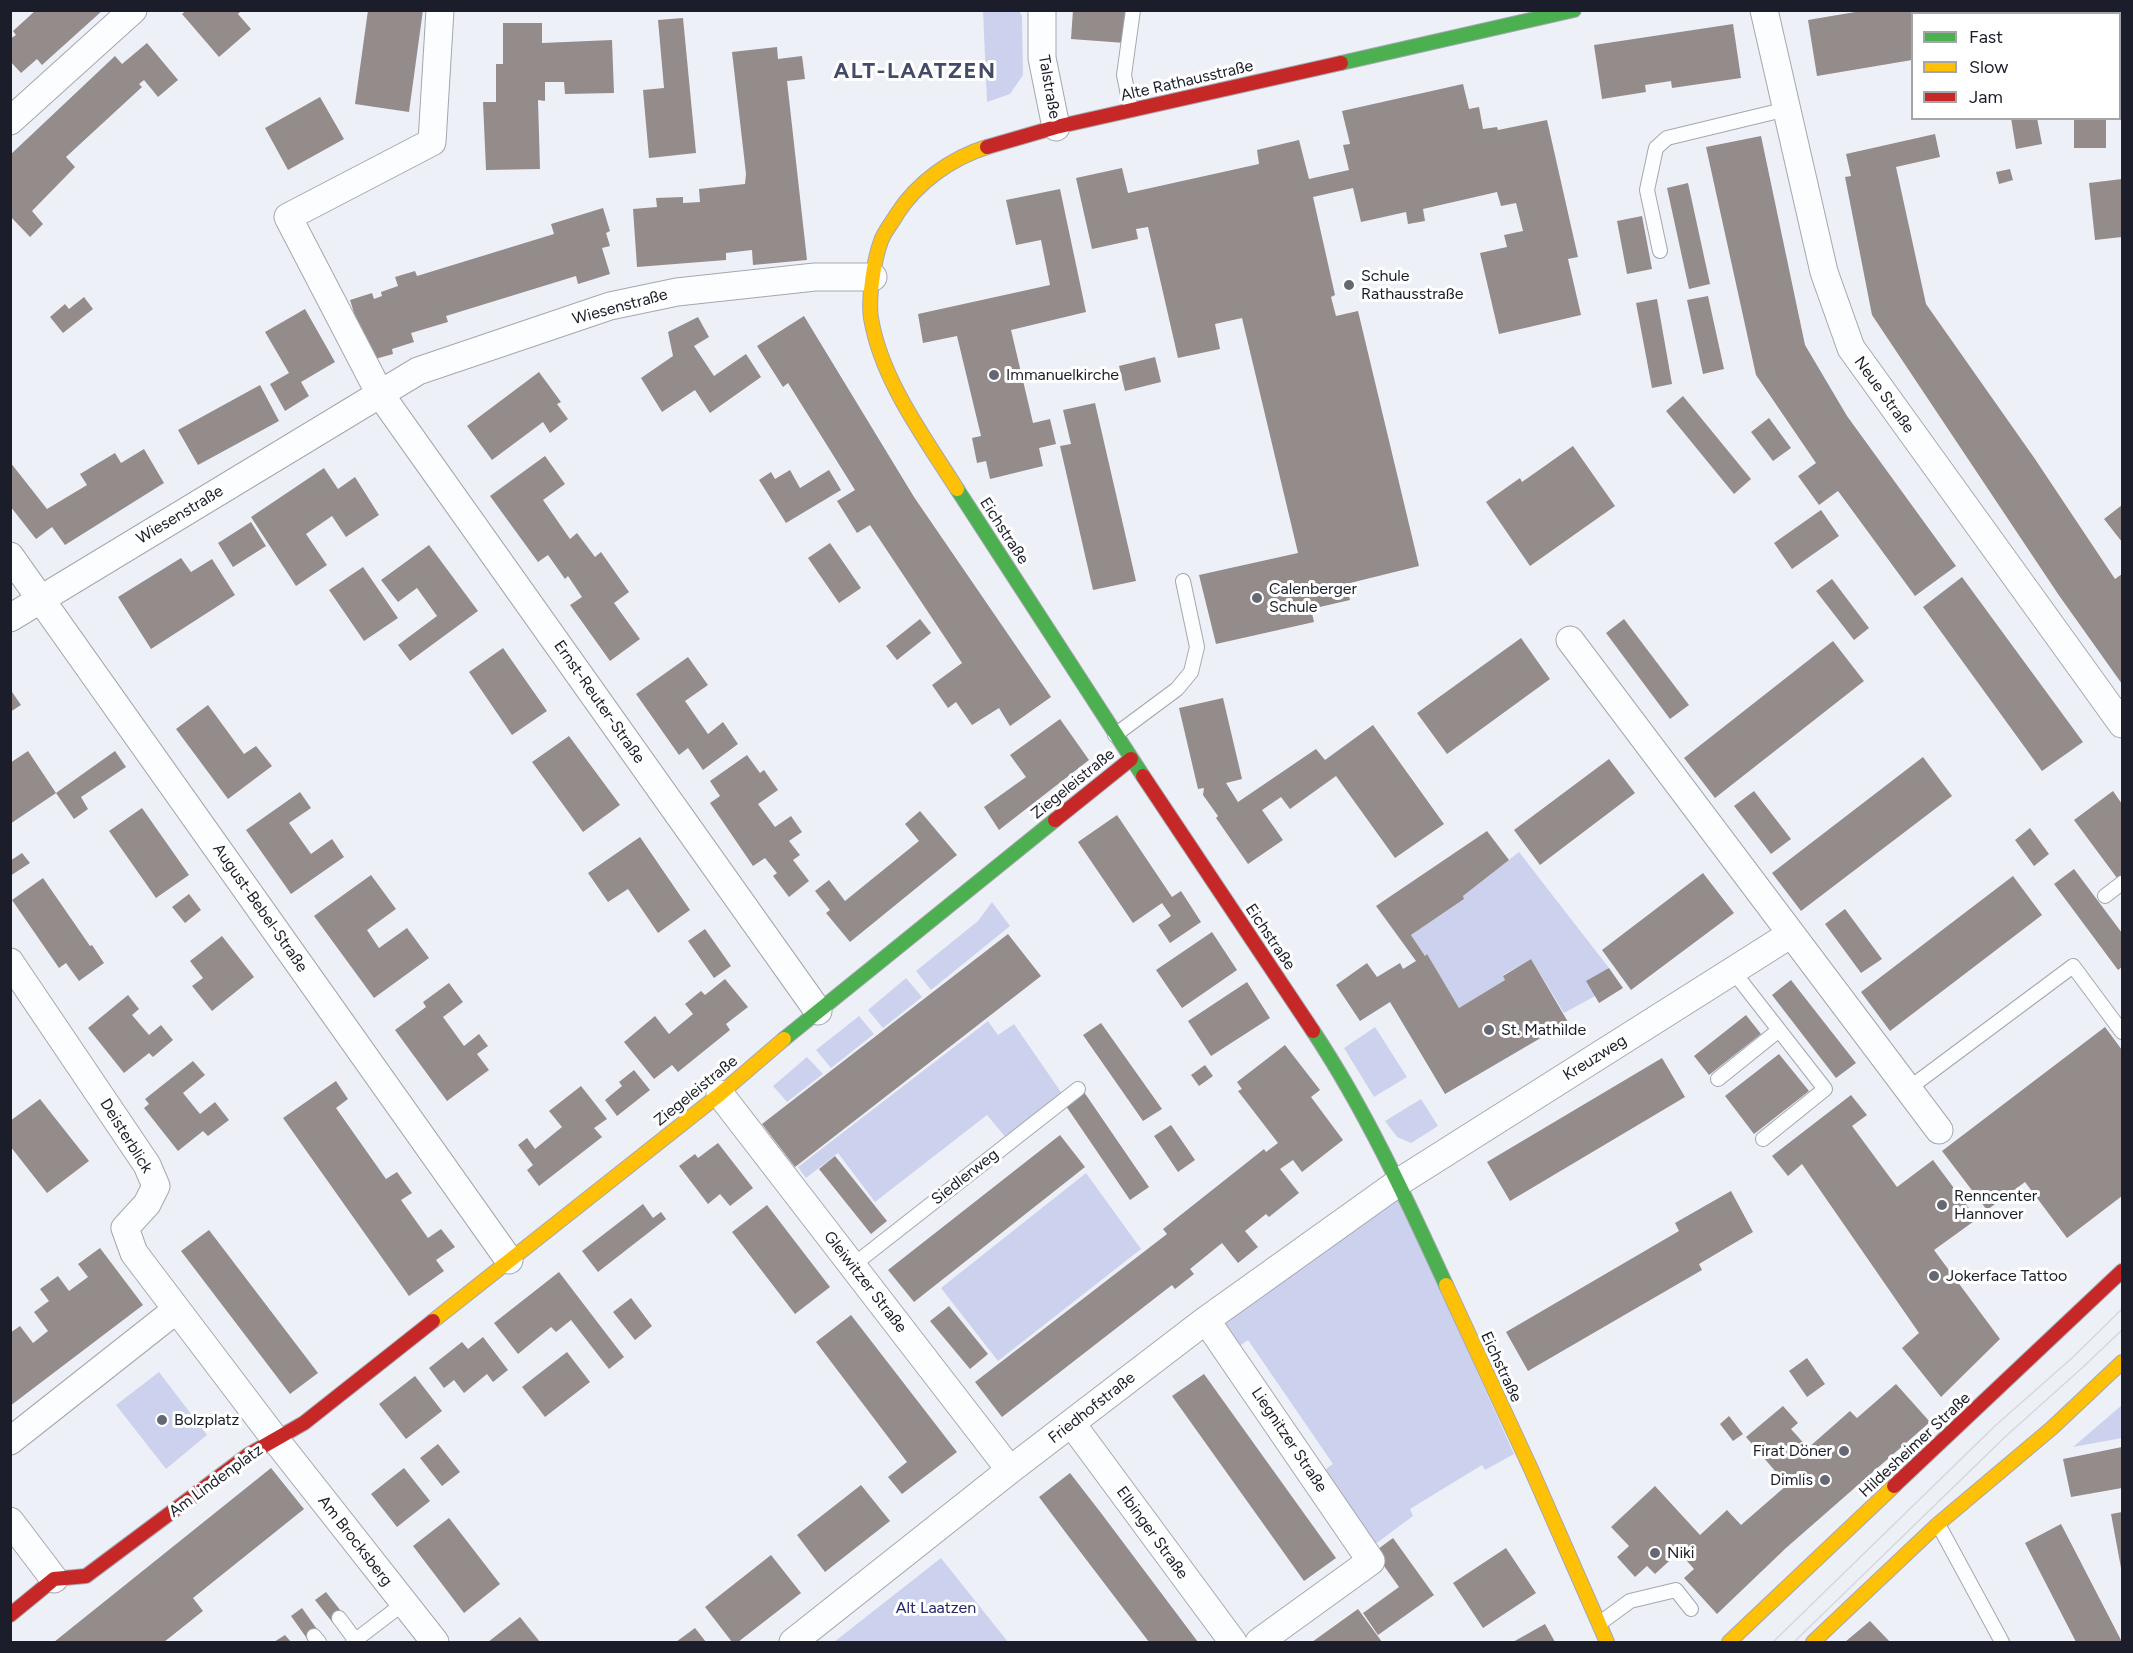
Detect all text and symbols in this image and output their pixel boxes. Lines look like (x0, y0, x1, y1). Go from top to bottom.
legend (1911, 12, 2121, 120)
text: Fast (1969, 26, 2003, 48)
street label: Talstraße (1034, 54, 1064, 120)
street label: Alte Rathausstraße (1119, 56, 1255, 106)
text: Slow (1969, 56, 2008, 78)
district label: ALT-LAATZEN (834, 59, 996, 85)
text: Jam (1969, 86, 2003, 108)
place label: Schule Rathausstraße (1361, 266, 1464, 304)
marker: Schule Rathausstraße (1342, 278, 1356, 292)
street label: Wiesenstraße (570, 285, 670, 329)
street label: Neue Straße (1850, 353, 1918, 437)
place label: Immanuelkirche (1006, 365, 1119, 385)
marker: Immanuelkirche (987, 368, 1001, 382)
street label: Wiesenstraße (133, 482, 227, 548)
street label: Eichstraße (975, 494, 1033, 568)
place label: Calenberger Schule (1269, 579, 1357, 617)
marker: Calenberger Schule (1250, 591, 1264, 605)
street label: Ernst-Reuter-Straße (549, 637, 649, 767)
street label: Ziegeleistraße (1027, 745, 1119, 823)
street label: August-Bebel-Straße (208, 840, 312, 976)
street label: Eichstraße (1241, 900, 1299, 974)
place label: St. Mathilde (1501, 1020, 1586, 1040)
marker: St. Mathilde (1482, 1023, 1496, 1037)
street label: Kreuzweg (1560, 1031, 1630, 1085)
street label: Ziegeleistraße (650, 1052, 742, 1130)
street label: Deisterblick (96, 1095, 156, 1177)
street label: Siedlerweg (928, 1145, 1002, 1209)
place label: Renncenter Hannover (1954, 1186, 2037, 1224)
marker: Renncenter Hannover (1935, 1198, 1949, 1212)
street label: Gleiwitzer Straße (819, 1227, 911, 1337)
place label: Jokerface Tattoo (1946, 1266, 2067, 1286)
marker: Jokerface Tattoo (1927, 1269, 1941, 1283)
street label: Eichstraße (1476, 1329, 1526, 1405)
street label: Friedhofstraße (1045, 1368, 1139, 1448)
street label: Liegnitzer Straße (1247, 1384, 1331, 1496)
street label: Hildesheimer Straße (1855, 1388, 1975, 1502)
place label: Bolzplatz (174, 1410, 239, 1430)
marker: Bolzplatz (155, 1413, 169, 1427)
street label: Am Lindenplatz (165, 1440, 267, 1522)
place label: Firat Döner (1753, 1441, 1832, 1461)
marker: Firat Döner (1837, 1444, 1851, 1458)
place label: Dimlis (1770, 1470, 1813, 1490)
marker: Dimlis (1818, 1473, 1832, 1487)
street label: Elbinger Straße (1112, 1483, 1192, 1583)
street label: Am Brocksberg (314, 1492, 396, 1590)
place label: Niki (1667, 1543, 1695, 1563)
marker: Niki (1648, 1546, 1662, 1560)
park label: Alt Laatzen (896, 1598, 976, 1618)

